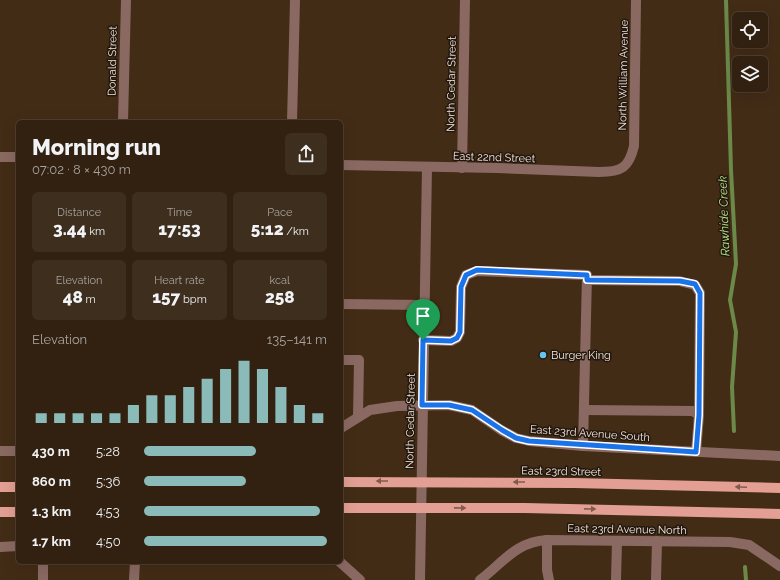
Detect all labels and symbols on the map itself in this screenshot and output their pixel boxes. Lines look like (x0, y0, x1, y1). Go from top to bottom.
street label: North William Avenue (616, 19, 631, 131)
street label: Donald Street (105, 26, 120, 96)
street label: North Cedar Street (444, 36, 459, 132)
street label: East 22nd Street (453, 150, 536, 165)
water label: Rawhide Creek (716, 175, 732, 256)
pin (406, 299, 440, 340)
place label: Burger King (551, 349, 611, 362)
marker: Burger King (538, 350, 548, 360)
street label: North Cedar Street (403, 373, 418, 469)
street label: East 23rd Avenue South (529, 423, 650, 444)
street label: East 23rd Street (521, 464, 601, 479)
one-way arrow (376, 478, 388, 485)
one-way arrow (512, 479, 525, 485)
one-way arrow (734, 484, 747, 490)
one-way arrow (454, 505, 467, 511)
one-way arrow (584, 506, 597, 512)
street label: East 23rd Avenue North (567, 522, 687, 537)

